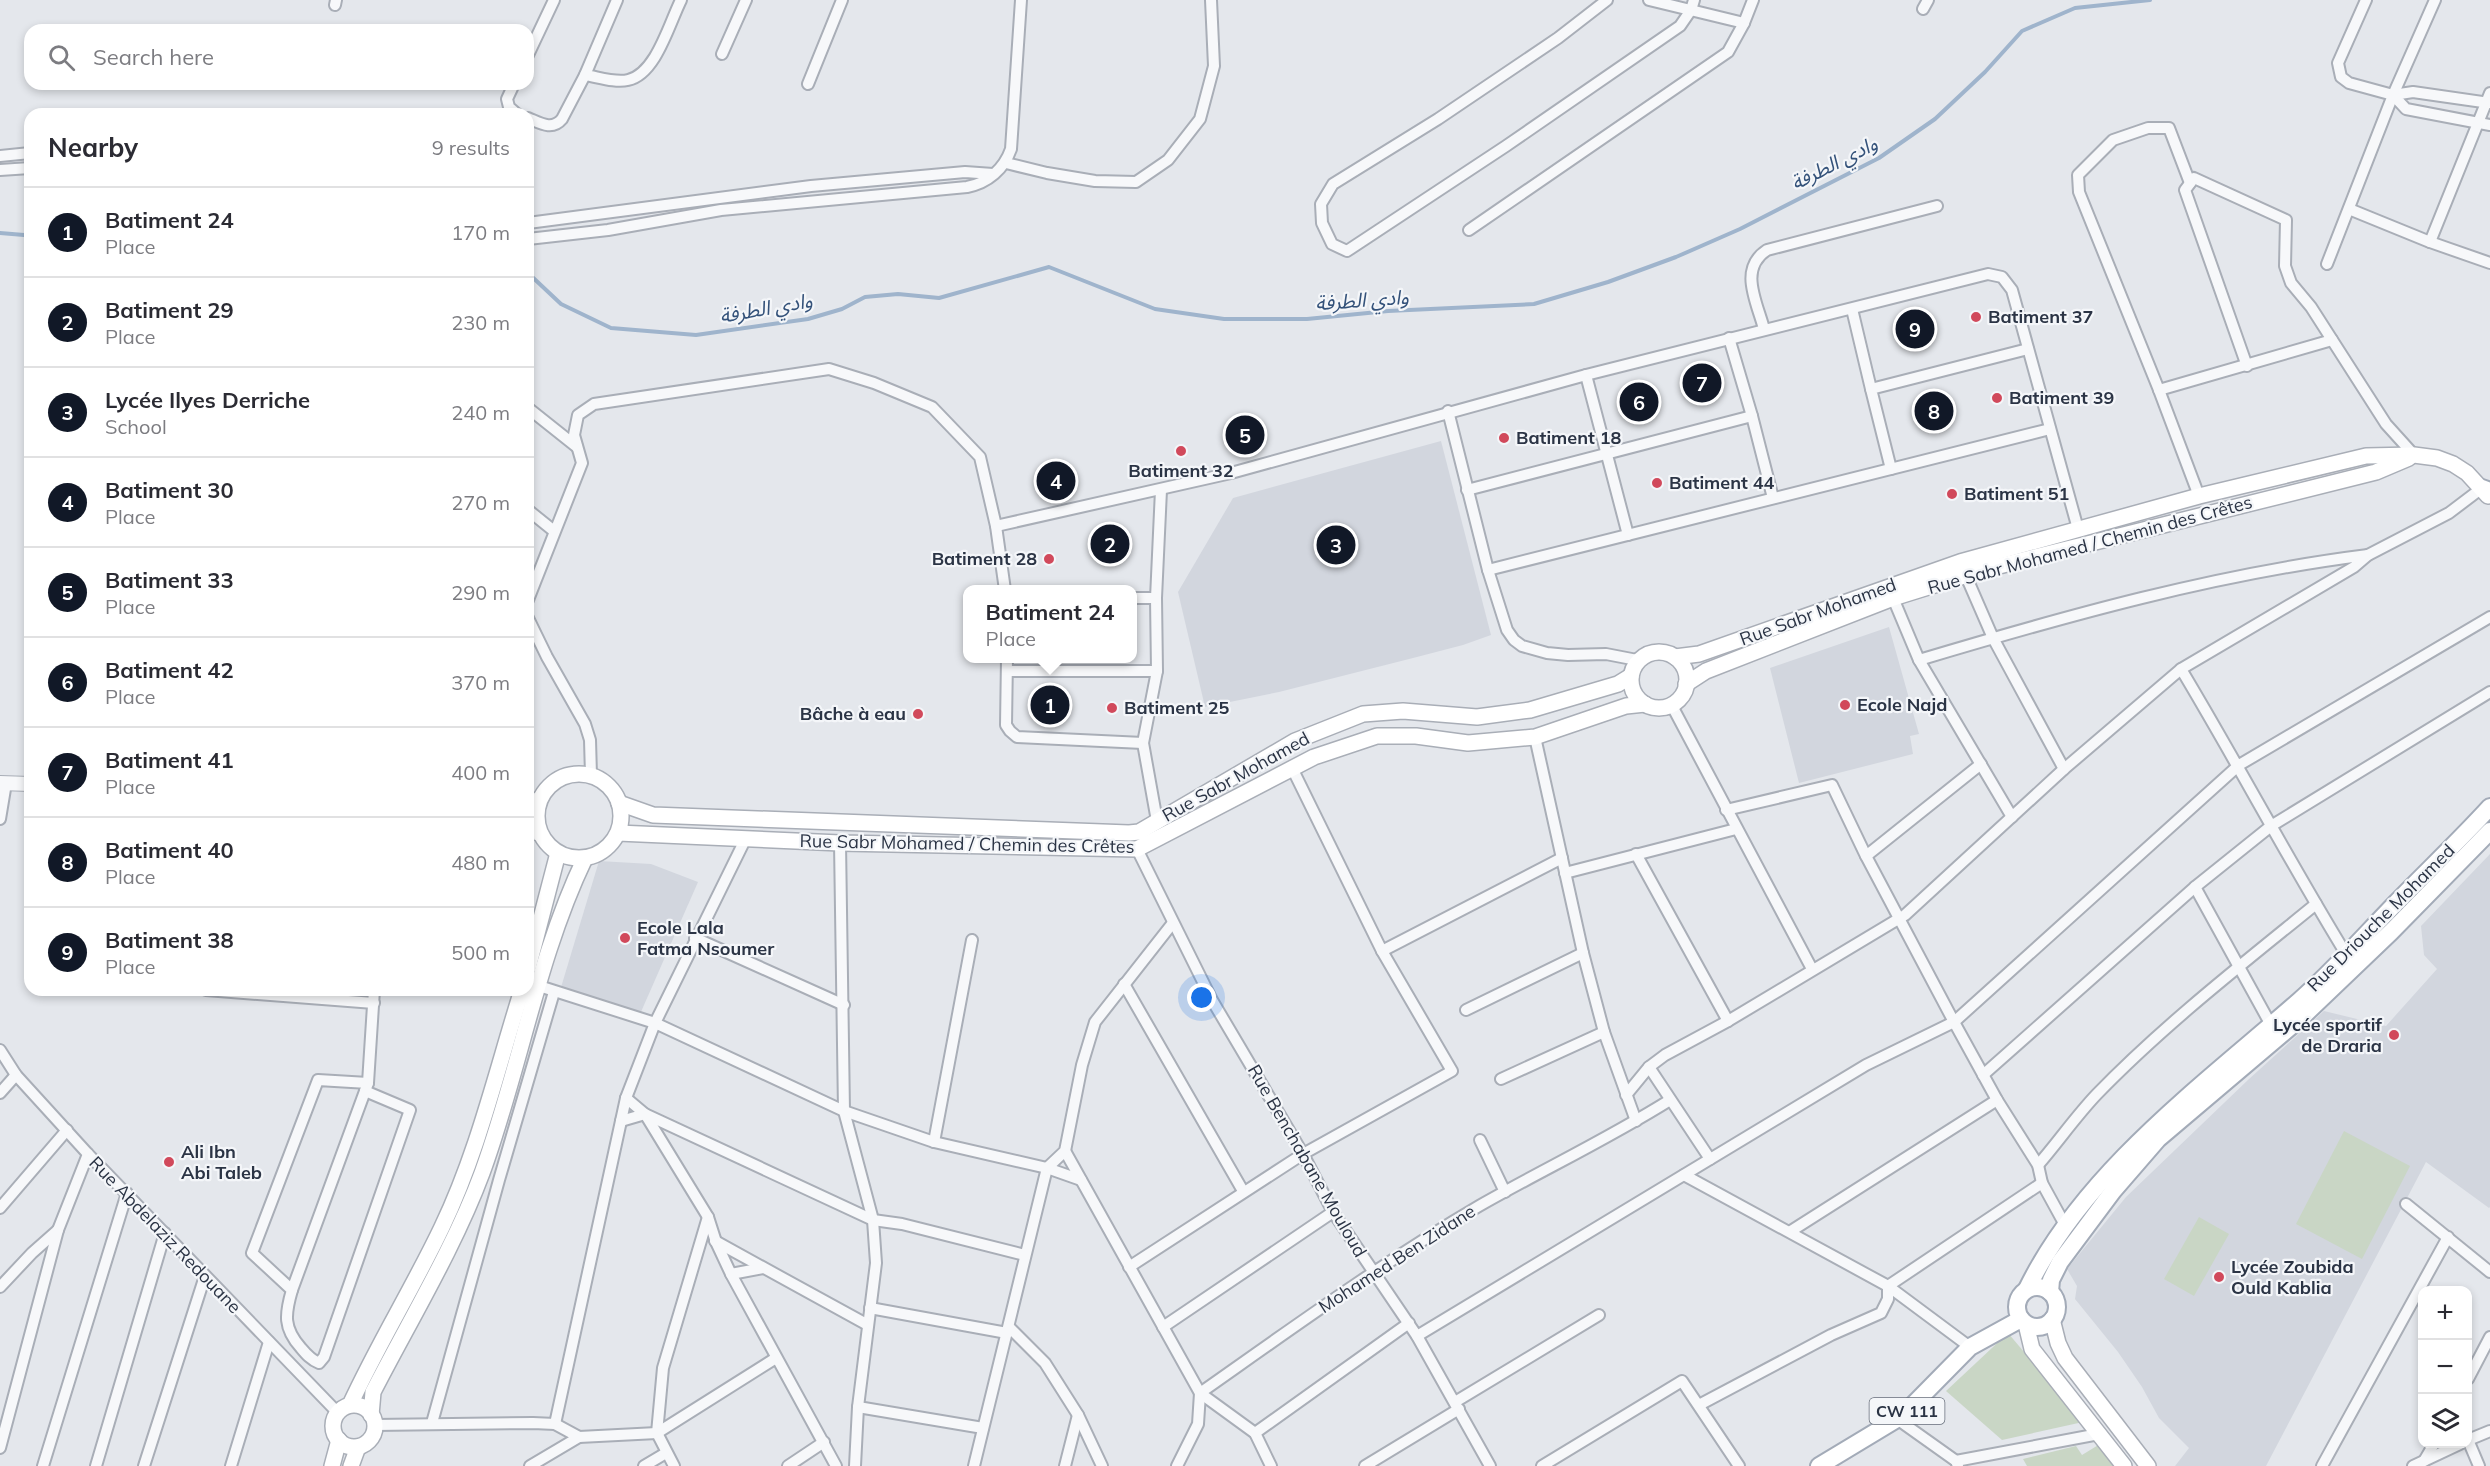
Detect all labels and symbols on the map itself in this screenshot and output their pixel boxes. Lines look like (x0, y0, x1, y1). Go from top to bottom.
water label: وادي الطرفة (1786, 130, 1883, 198)
water label: وادي الطرفة (1314, 284, 1410, 319)
water label: وادي الطرفة (718, 287, 815, 332)
place label: Batiment 37 (1988, 305, 2093, 328)
pin: 9 (1896, 306, 1934, 352)
marker: Batiment 37 (1969, 310, 1983, 324)
pin: 7 (1682, 360, 1722, 406)
pin: 6 (1620, 380, 1658, 424)
place label: Batiment 39 (2009, 386, 2114, 409)
pin: 8 (1914, 388, 1954, 434)
marker: Batiment 39 (1990, 391, 2004, 405)
pin: 5 (1226, 412, 1264, 458)
place label: Batiment 18 (1516, 426, 1622, 449)
marker: Batiment 18 (1497, 431, 1511, 445)
marker: Batiment 32 (1174, 444, 1188, 458)
pin: 4 (1036, 458, 1076, 504)
place label: Batiment 32 (1128, 459, 1234, 482)
place label: Batiment 44 (1669, 471, 1775, 494)
marker: Batiment 44 (1650, 476, 1664, 490)
place label: Batiment 51 (1964, 482, 2069, 505)
marker: Batiment 51 (1945, 487, 1959, 501)
street label: Rue Sabr Mohamed / Chemin des Crêtes (1925, 490, 2255, 599)
pin: 2 (1090, 522, 1130, 566)
pin: 3 (1316, 522, 1356, 568)
place label: Batiment 28 (932, 547, 1037, 570)
marker: Batiment 28 (1042, 552, 1056, 566)
street label: Rue Sabr Mohamed (1736, 573, 1899, 651)
pin: 1 (1030, 682, 1070, 728)
place label: Ecole Najd (1857, 693, 1947, 716)
place label: Batiment 25 (1124, 696, 1230, 719)
marker: Ecole Najd (1838, 698, 1852, 712)
marker: Batiment 25 (1105, 701, 1119, 715)
place label: Bâche à eau (800, 702, 906, 725)
marker: Bâche à eau (911, 707, 925, 721)
street label: Rue Sabr Mohamed (1158, 727, 1313, 827)
street label: Rue Sabr Mohamed / Chemin des Crêtes (799, 829, 1135, 858)
street label: Rue Driouche Mohamed (2302, 839, 2459, 996)
place label: Ecole Lala Fatma Nsoumer (637, 916, 775, 960)
marker: Ecole Lala Fatma Nsoumer (618, 931, 632, 945)
your location (1187, 983, 1216, 1012)
place label: Lycée sportif de Draria (2273, 1013, 2382, 1057)
marker: Lycée sportif de Draria (2387, 1028, 2401, 1042)
street label: Rue Benchabane Mouloud (1243, 1060, 1372, 1261)
place label: Ali Ibn Abi Taleb (181, 1140, 262, 1184)
street label: Rue Abdelaziz Redouane (84, 1151, 246, 1318)
marker: Ali Ibn Abi Taleb (162, 1155, 176, 1169)
street label: Mohamed Ben Zidane (1314, 1199, 1479, 1318)
place label: Lycée Zoubida Ould Kablia (2231, 1255, 2354, 1299)
marker: Lycée Zoubida Ould Kablia (2212, 1270, 2226, 1284)
road number: CW 111 (1870, 1398, 1944, 1424)

